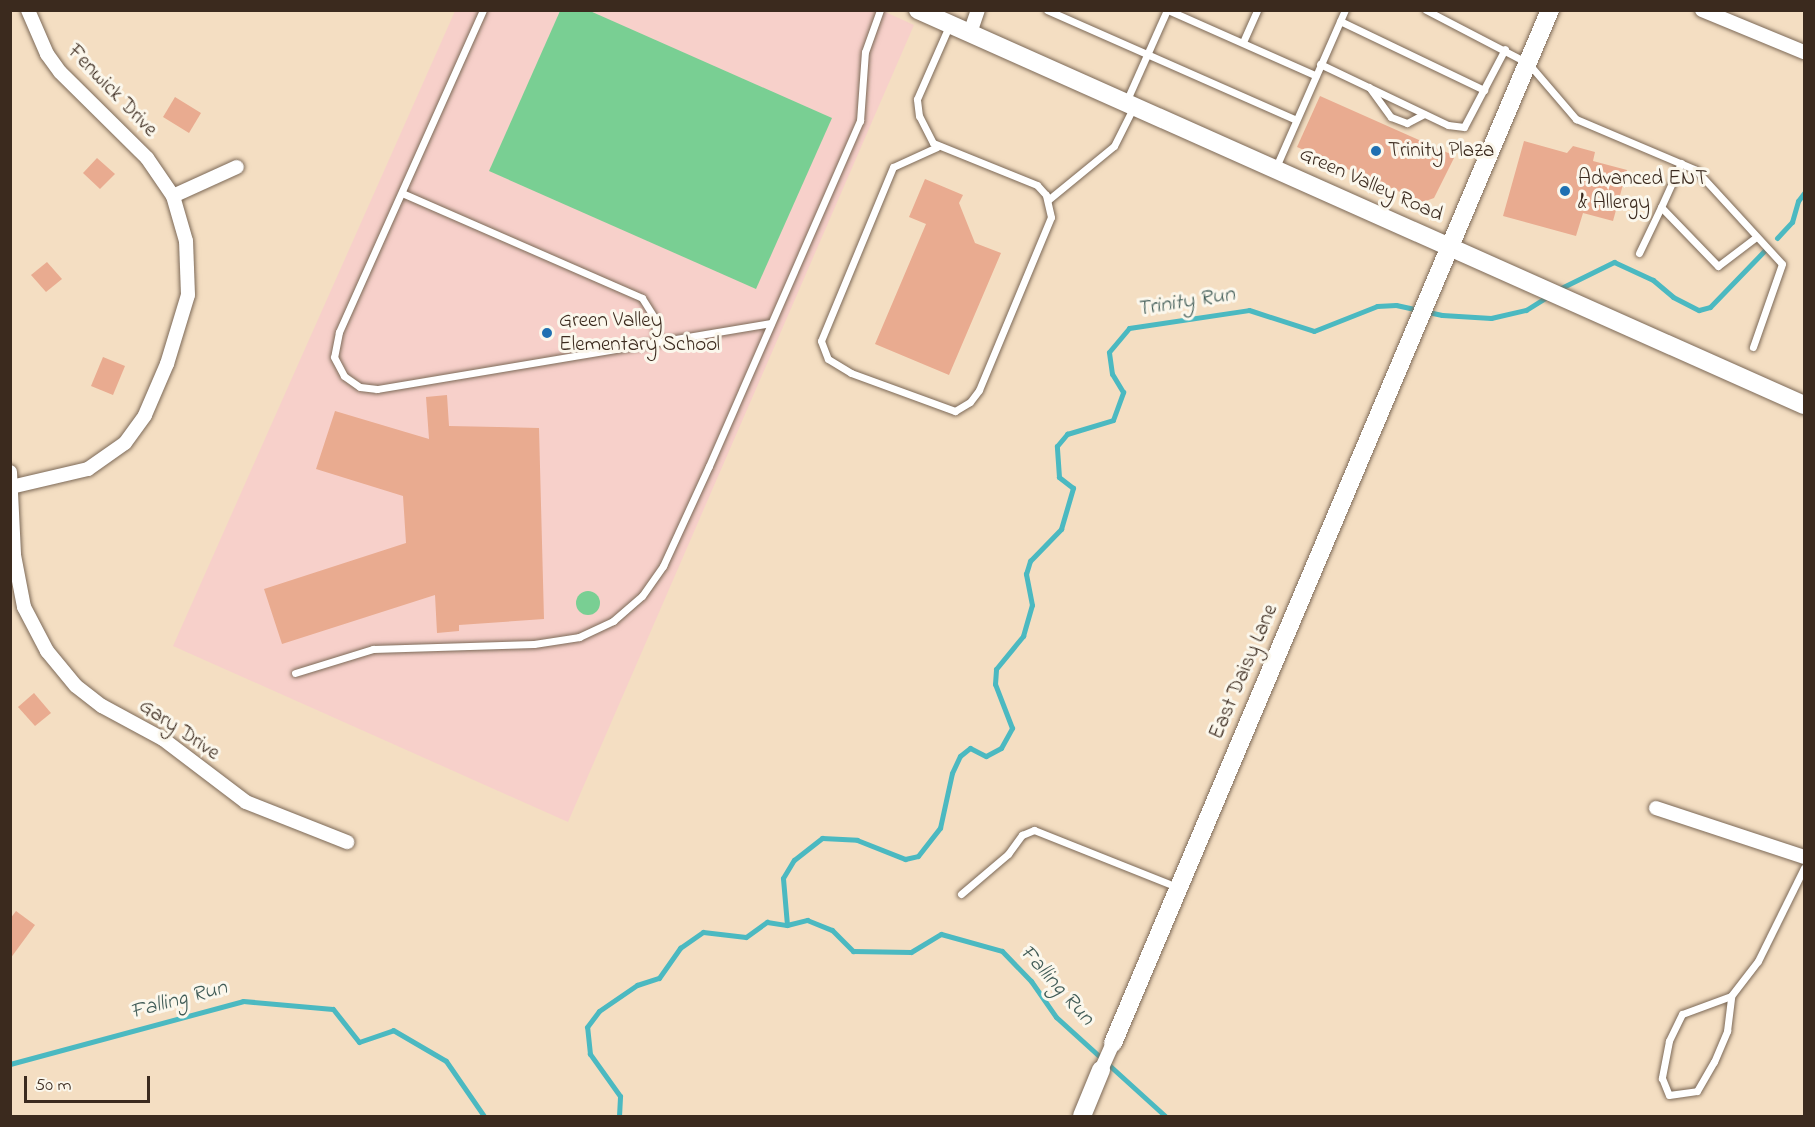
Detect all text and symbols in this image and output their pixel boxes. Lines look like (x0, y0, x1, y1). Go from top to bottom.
street label: Fenwick Drive (62, 40, 162, 142)
place label: Trinity Plaza (1388, 138, 1494, 164)
street label: Green Valley Road (1295, 142, 1447, 228)
marker: Trinity Plaza (1369, 144, 1383, 158)
place label: Advanced ENT & Allergy (1578, 166, 1707, 216)
marker: Advanced ENT & Allergy (1556, 182, 1574, 200)
water label: Trinity Run (1135, 282, 1237, 324)
place label: Green Valley Elementary School (559, 308, 720, 358)
marker: Green Valley Elementary School (540, 326, 554, 340)
street label: East Daisy Lane (1204, 601, 1284, 743)
street label: Gary Drive (134, 694, 224, 766)
water label: Falling Run (1013, 940, 1099, 1032)
water label: Falling Run (128, 975, 230, 1027)
scale bar (27, 1064, 153, 1102)
text: 50 m (35, 1073, 72, 1099)

